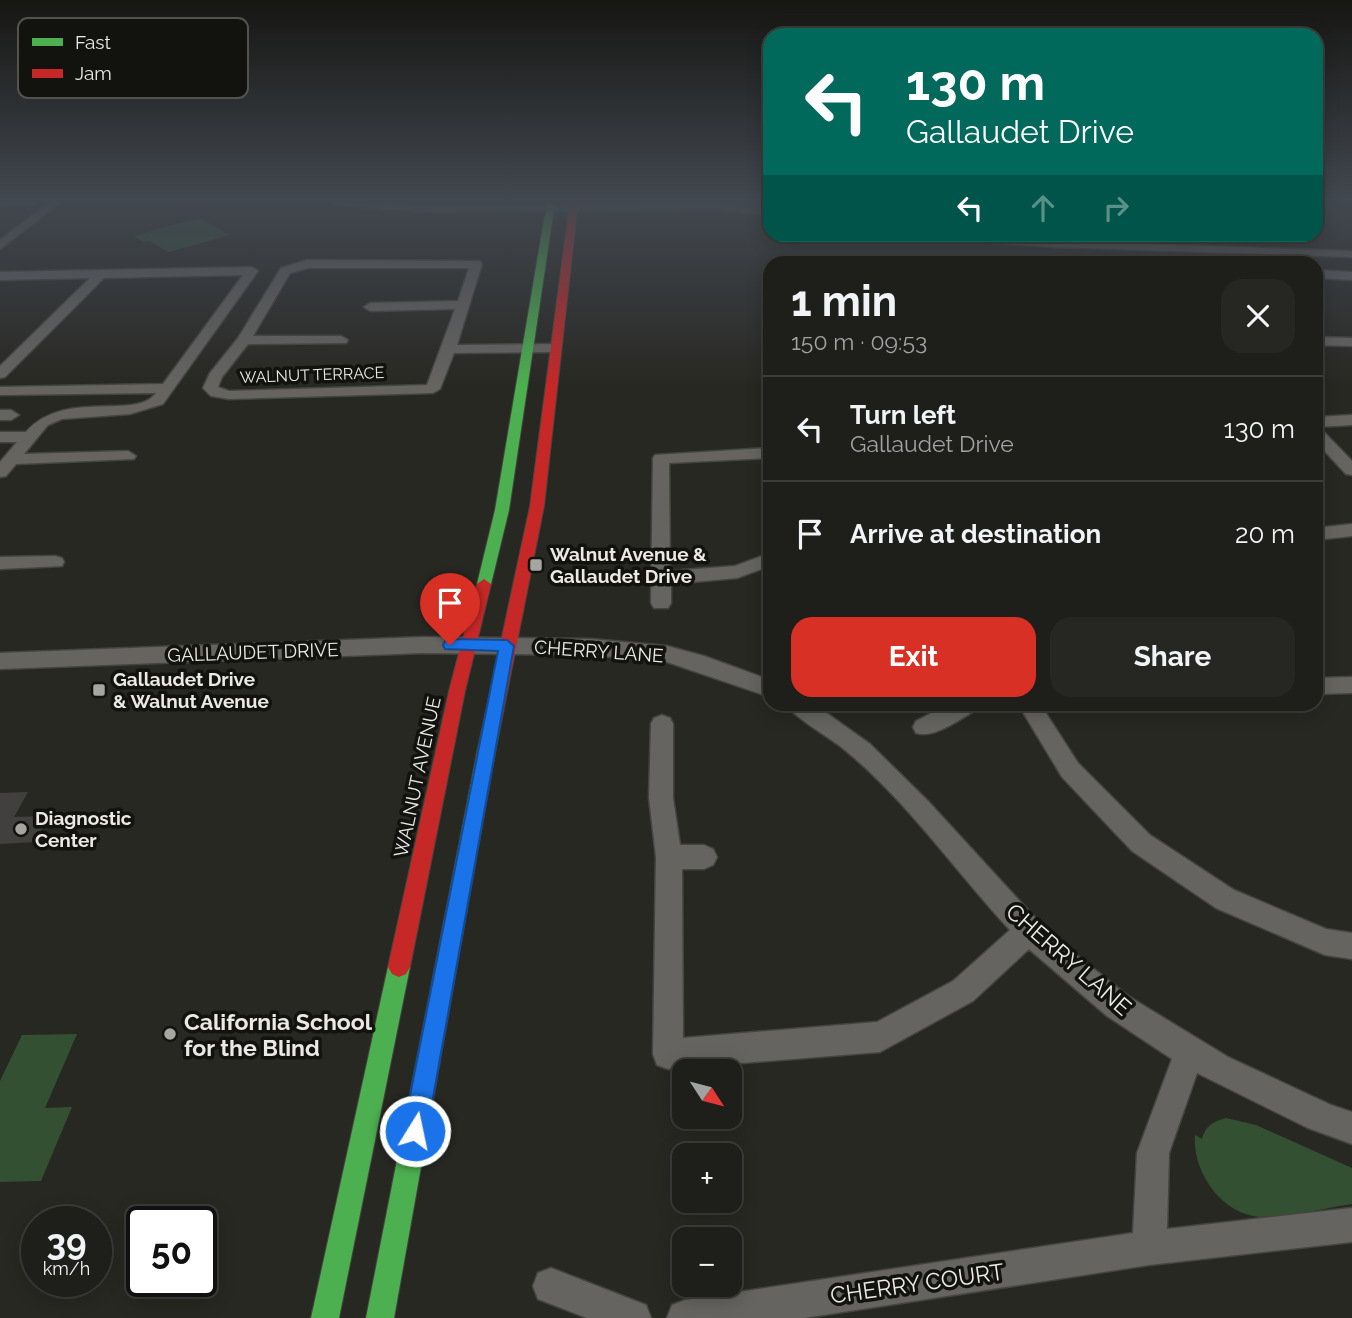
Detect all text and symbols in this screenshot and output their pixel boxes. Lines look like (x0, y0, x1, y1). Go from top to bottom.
legend (18, 18, 248, 98)
text: Fast (75, 31, 111, 53)
text: 130 m (906, 54, 1045, 111)
icon: left (791, 56, 882, 147)
text: Jam (75, 62, 112, 84)
text: Gallaudet Drive (906, 113, 1134, 150)
icon: left (951, 189, 989, 227)
icon: ahead (1024, 189, 1062, 227)
icon: right (1097, 189, 1135, 227)
text: 1 min (791, 277, 897, 326)
button: close (1221, 279, 1295, 353)
text: 150 m · 09:53 (791, 328, 927, 355)
street label: WALNUT TERRACE (239, 363, 385, 387)
text: Turn left (850, 400, 956, 430)
icon: left (791, 410, 829, 448)
text: 130 m (1224, 414, 1295, 444)
text: Gallaudet Drive (850, 430, 1014, 457)
icon: arrive (791, 515, 829, 553)
text: Arrive at destination (850, 519, 1101, 549)
text: 20 m (1235, 519, 1295, 549)
place label: Walnut Avenue & Gallaudet Drive (550, 543, 707, 587)
marker: Walnut Avenue & Gallaudet Drive (528, 557, 544, 573)
pin (420, 573, 480, 645)
icon: arrive (431, 584, 469, 622)
button: Exit (791, 617, 1036, 697)
button: Share (1050, 617, 1295, 697)
street label: CHERRY LANE (534, 636, 664, 666)
street label: GALLAUDET DRIVE (167, 638, 339, 666)
place label: Gallaudet Drive & Walnut Avenue (113, 668, 269, 712)
marker: Gallaudet Drive & Walnut Avenue (91, 682, 107, 698)
street label: WALNUT AVENUE (389, 695, 445, 859)
place label: Diagnostic Center (35, 807, 132, 851)
marker: Diagnostic Center (13, 821, 29, 837)
street label: CHERRY LANE (1001, 897, 1137, 1021)
place label: California School for the Blind (184, 1008, 373, 1061)
marker: California School for the Blind (162, 1026, 178, 1042)
north arrow (672, 1059, 742, 1129)
map controls (672, 1059, 742, 1297)
position arrow (378, 1094, 452, 1168)
button: + (672, 1143, 742, 1213)
speed limit sign: 50 (126, 1206, 217, 1297)
text: 39 (46, 1222, 87, 1263)
button: − (672, 1227, 742, 1297)
street label: CHERRY COURT (828, 1257, 1006, 1309)
text: km/h (43, 1258, 90, 1279)

